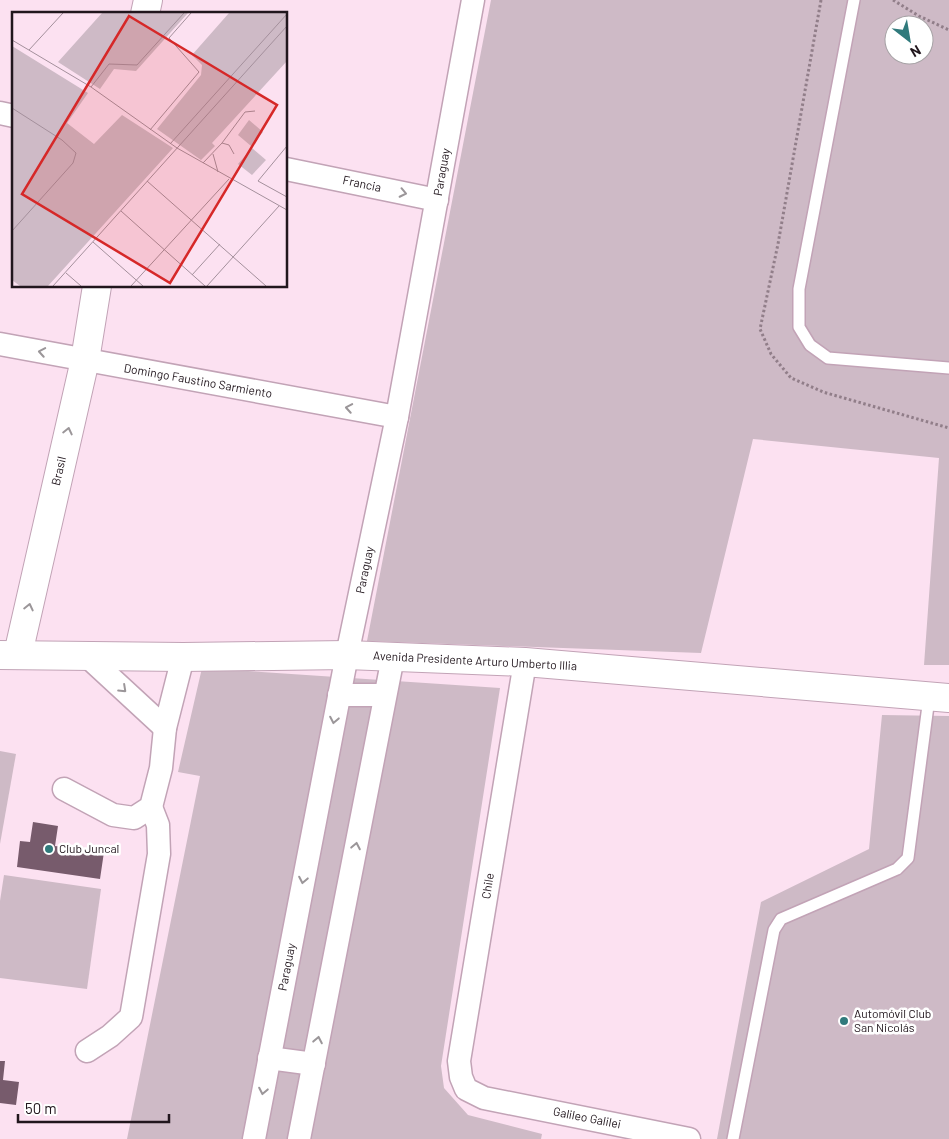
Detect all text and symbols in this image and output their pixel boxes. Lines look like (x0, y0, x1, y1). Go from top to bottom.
inset map (12, 12, 288, 288)
north arrow (884, 15, 934, 65)
text: N (908, 42, 924, 61)
street label: Paraguay (430, 146, 452, 197)
street label: Francia (342, 172, 383, 194)
one-way arrow (398, 187, 407, 197)
one-way arrow (38, 348, 47, 358)
street label: Domingo Faustino Sarmiento (123, 360, 273, 400)
one-way arrow (344, 404, 353, 414)
one-way arrow (62, 427, 73, 436)
street label: Brasil (48, 455, 68, 487)
street label: Paraguay (352, 544, 376, 595)
one-way arrow (23, 602, 33, 611)
street label: Avenida Presidente Arturo Umberto Illia (373, 648, 577, 672)
one-way arrow (117, 683, 126, 692)
one-way arrow (329, 716, 340, 724)
place label: Club Juncal (59, 841, 119, 855)
one-way arrow (350, 841, 361, 850)
marker: Club Juncal (43, 843, 55, 855)
street label: Chile (478, 872, 496, 900)
one-way arrow (299, 875, 309, 884)
street label: Paraguay (275, 941, 298, 992)
place label: Automóvil Club San Nicolás (854, 1006, 931, 1034)
marker: Automóvil Club San Nicolás (838, 1015, 850, 1027)
one-way arrow (313, 1035, 323, 1044)
one-way arrow (258, 1086, 268, 1095)
scale bar (18, 1092, 169, 1124)
text: 50 m (25, 1099, 57, 1117)
street label: Galileo Galilei (552, 1104, 622, 1130)

